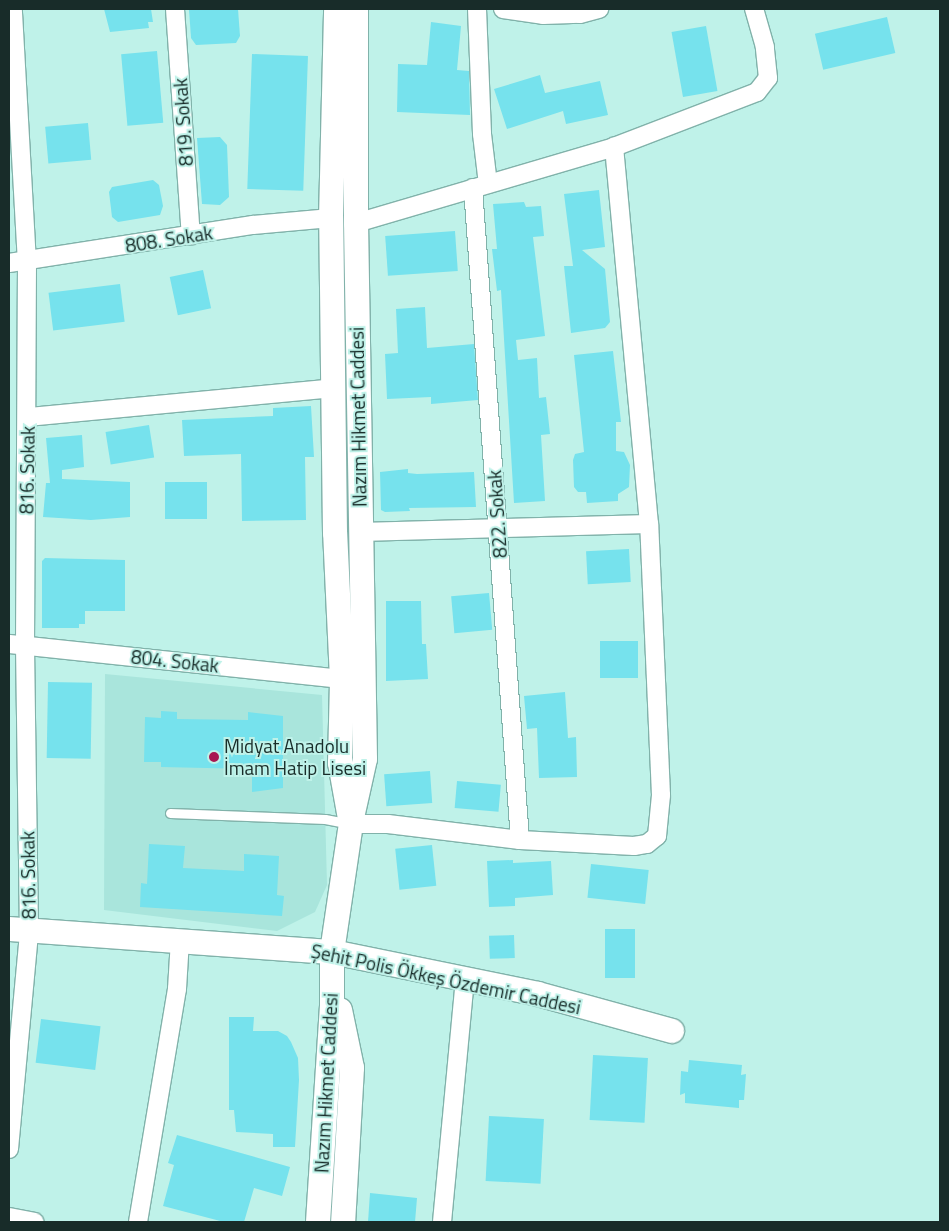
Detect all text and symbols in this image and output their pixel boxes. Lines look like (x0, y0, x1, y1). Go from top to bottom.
street label: 819. Sokak (169, 77, 197, 167)
street label: 808. Sokak (124, 221, 214, 257)
street label: Nazım Hikmet Caddesi (345, 327, 371, 507)
street label: 816. Sokak (15, 426, 39, 514)
street label: 822. Sokak (483, 469, 511, 559)
street label: 804. Sokak (130, 645, 220, 677)
place label: Midyat Anadolu İmam Hatip Lisesi (224, 735, 366, 779)
marker: Midyat Anadolu İmam Hatip Lisesi (208, 751, 220, 763)
street label: 816. Sokak (16, 831, 40, 919)
street label: Şehit Polis Ökkeş Özdemir Caddesi (309, 939, 583, 1019)
street label: Nazım Hikmet Caddesi (310, 992, 342, 1174)

